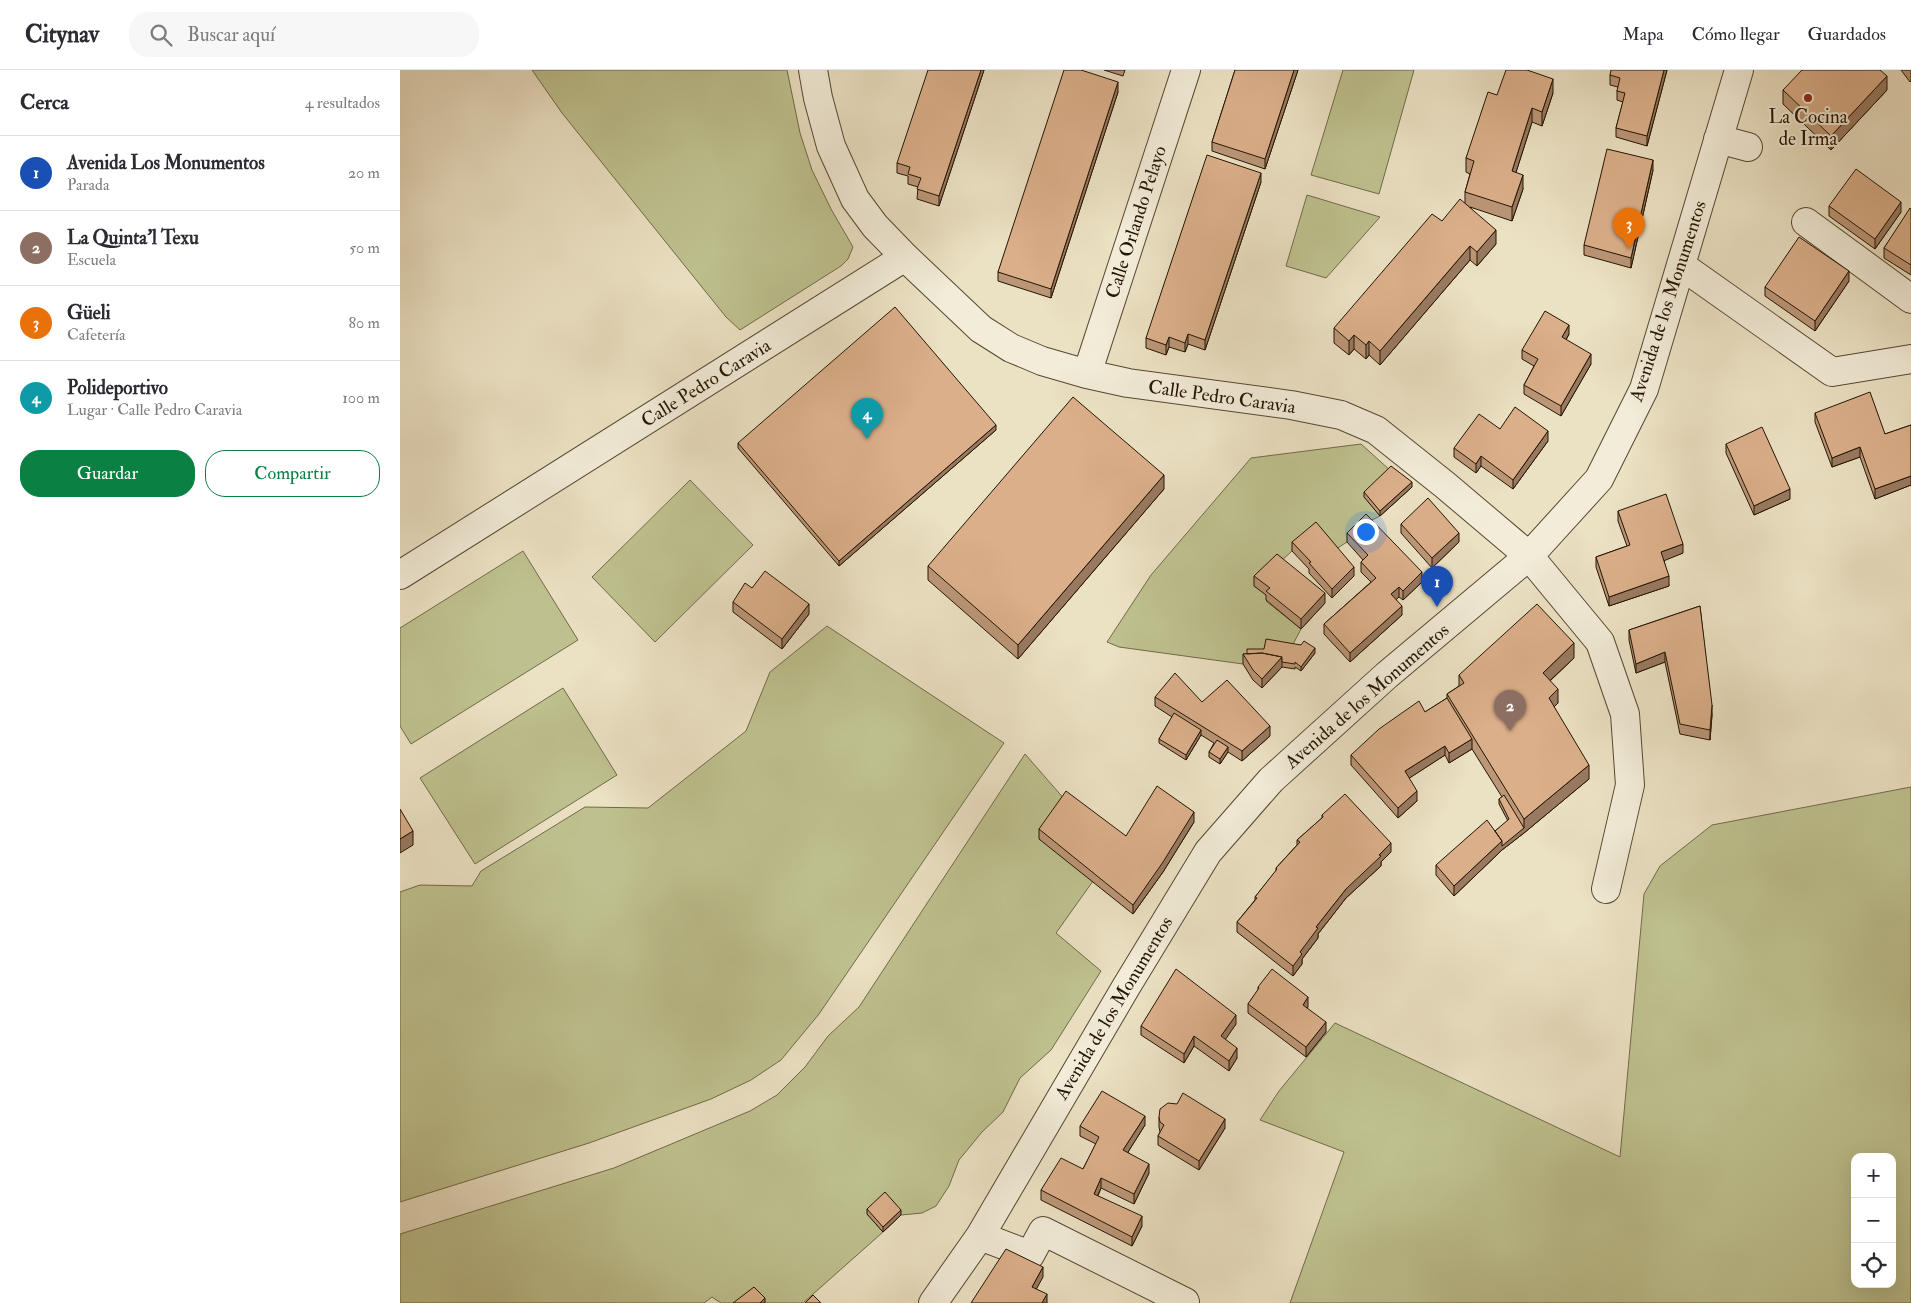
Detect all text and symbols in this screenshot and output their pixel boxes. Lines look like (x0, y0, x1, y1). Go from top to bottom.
search box (129, 12, 479, 57)
text: Citynav (25, 19, 99, 50)
icon: search (147, 21, 175, 49)
text: Buscar aquí (187, 23, 275, 47)
text: Mapa (1623, 23, 1664, 46)
text: Cómo llegar (1692, 23, 1780, 46)
text: Guardados (1808, 23, 1886, 46)
text: Cerca (20, 89, 69, 116)
marker: La Cocina de Irma (1802, 92, 1814, 104)
text: 4 resultados (305, 93, 380, 113)
place label: La Cocina de Irma (1769, 105, 1848, 151)
street label: Calle Orlando Pelayo (1100, 143, 1172, 301)
text: Avenida Los Monumentos (67, 151, 265, 175)
text: 1 (33, 163, 39, 183)
text: 20 m (348, 163, 380, 183)
text: Parada (67, 175, 110, 195)
street label: Avenida de los Monumentos (1624, 197, 1712, 405)
pin: 3 (1613, 208, 1645, 249)
text: La Quinta'l Texu (67, 226, 199, 250)
text: 2 (32, 238, 40, 258)
text: 50 m (349, 238, 380, 258)
text: Escuela (67, 250, 116, 270)
text: Güeli (67, 301, 111, 325)
text: 3 (33, 313, 39, 333)
text: 80 m (349, 313, 380, 333)
text: Cafetería (67, 325, 126, 345)
street label: Calle Pedro Caravia (637, 333, 776, 433)
street label: Calle Pedro Caravia (1147, 375, 1297, 419)
text: Polideportivo (67, 376, 168, 400)
text: 4 (32, 388, 40, 408)
text: 100 m (342, 388, 380, 408)
pin: 4 (851, 398, 883, 439)
text: Lugar · Calle Pedro Caravia (67, 400, 242, 420)
button: Guardar (20, 450, 195, 497)
button: Compartir (205, 450, 380, 497)
your location (1353, 519, 1379, 545)
pin: 1 (1421, 566, 1453, 607)
street label: Avenida de los Monumentos (1279, 618, 1454, 775)
pin: 2 (1494, 690, 1526, 731)
street label: Avenida de los Monumentos (1049, 912, 1178, 1105)
map controls (1851, 1153, 1896, 1288)
button: + (1851, 1153, 1896, 1198)
button: − (1851, 1198, 1896, 1243)
button: locate (1851, 1243, 1896, 1288)

